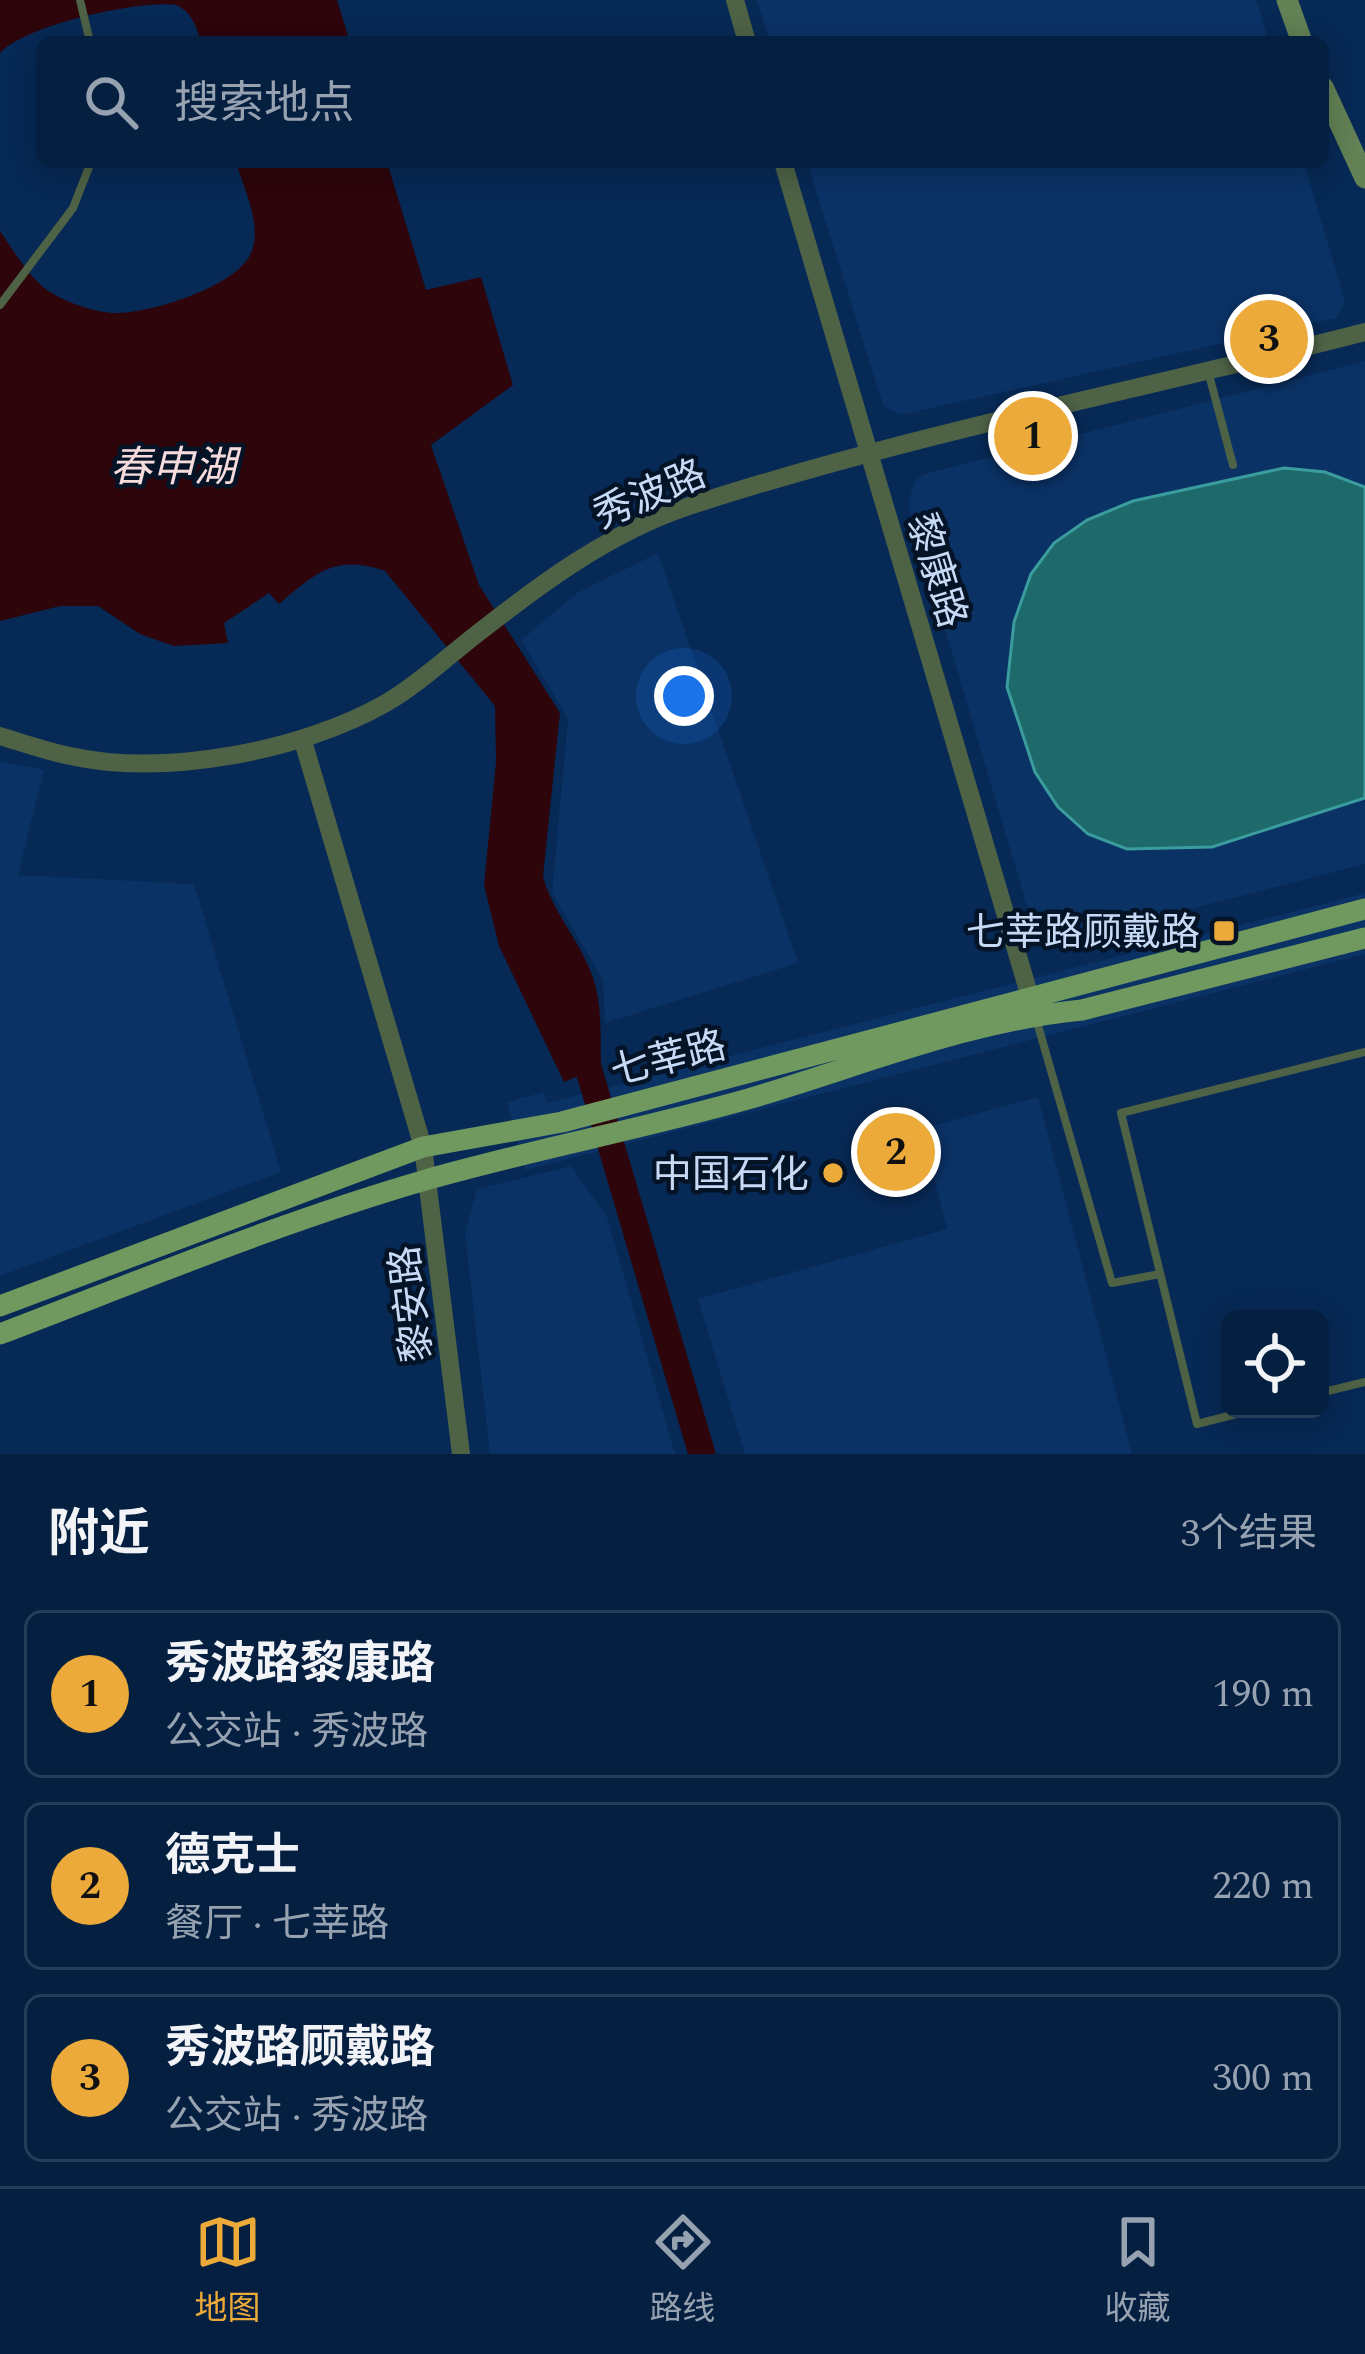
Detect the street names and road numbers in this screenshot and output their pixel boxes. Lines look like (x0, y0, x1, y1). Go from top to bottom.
street label: 秀波路 (585, 445, 715, 545)
street label: 黎康路 (890, 506, 981, 635)
street label: 七莘路 (605, 1017, 733, 1102)
street label: 黎安路 (376, 1242, 449, 1365)

